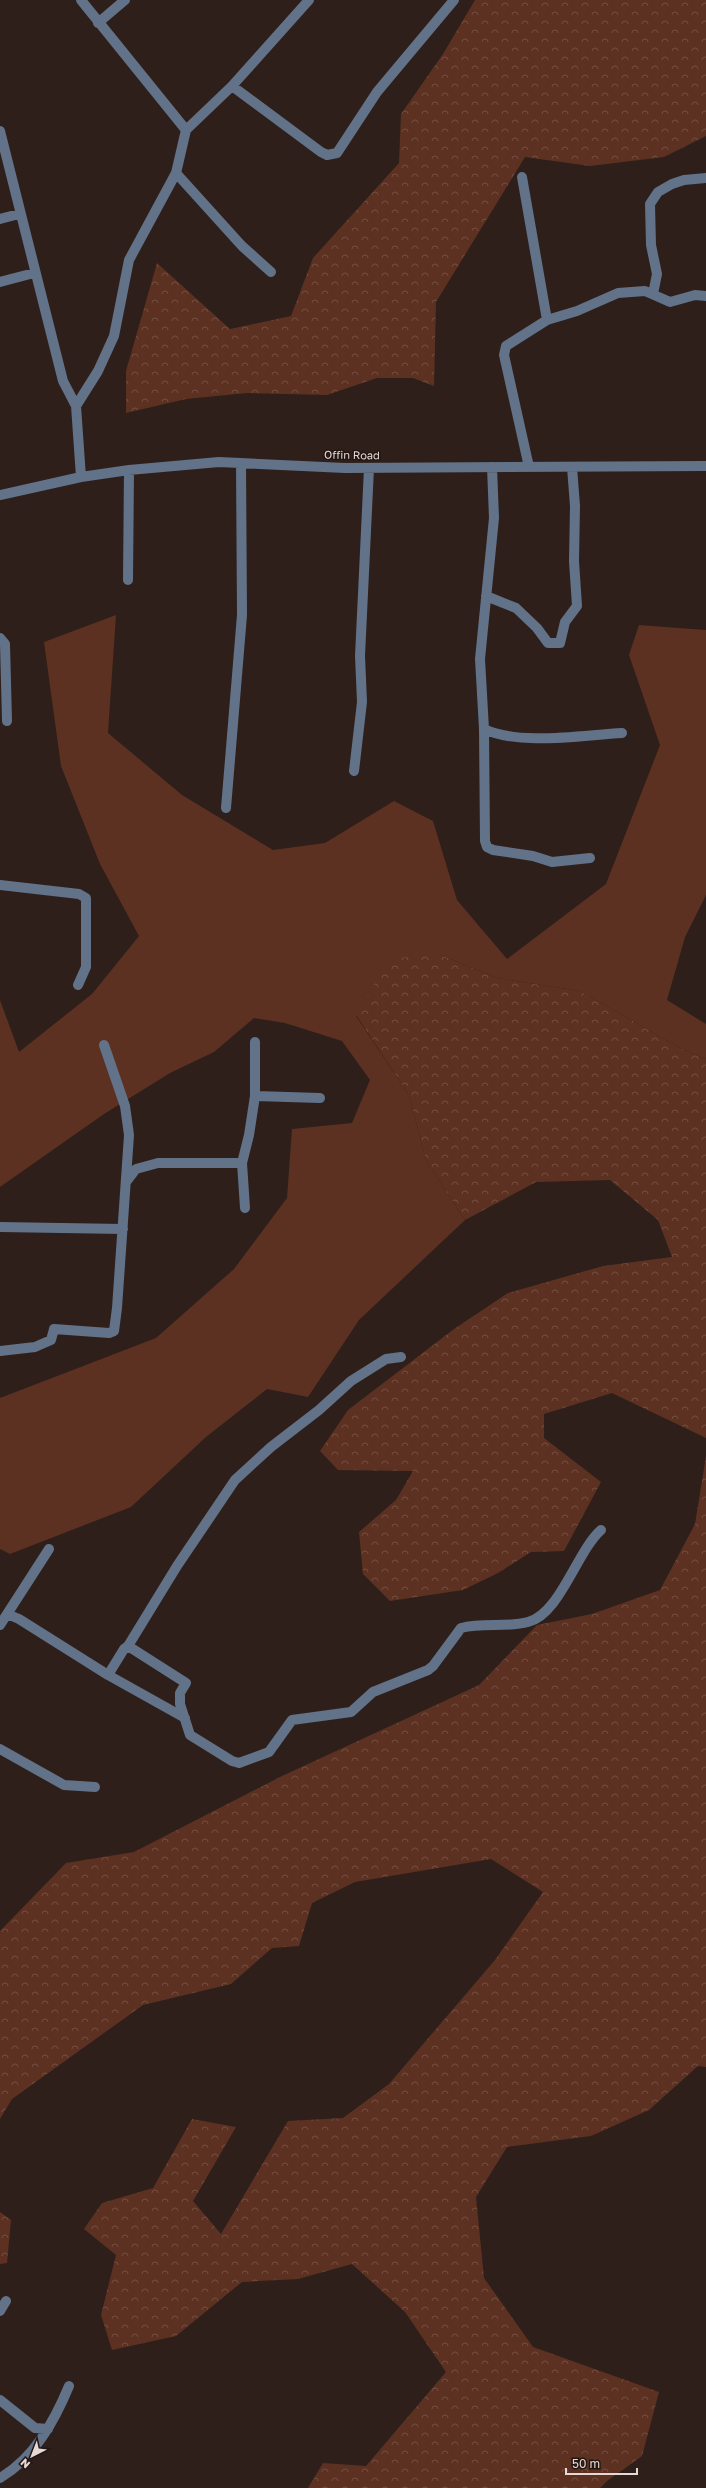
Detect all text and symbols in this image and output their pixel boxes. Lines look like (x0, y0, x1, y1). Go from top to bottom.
street label: Offin Road (324, 448, 380, 461)
north arrow (12, 2436, 52, 2476)
scale bar (566, 2450, 637, 2476)
text: N (18, 2456, 32, 2471)
text: 50 m (572, 2456, 600, 2471)

